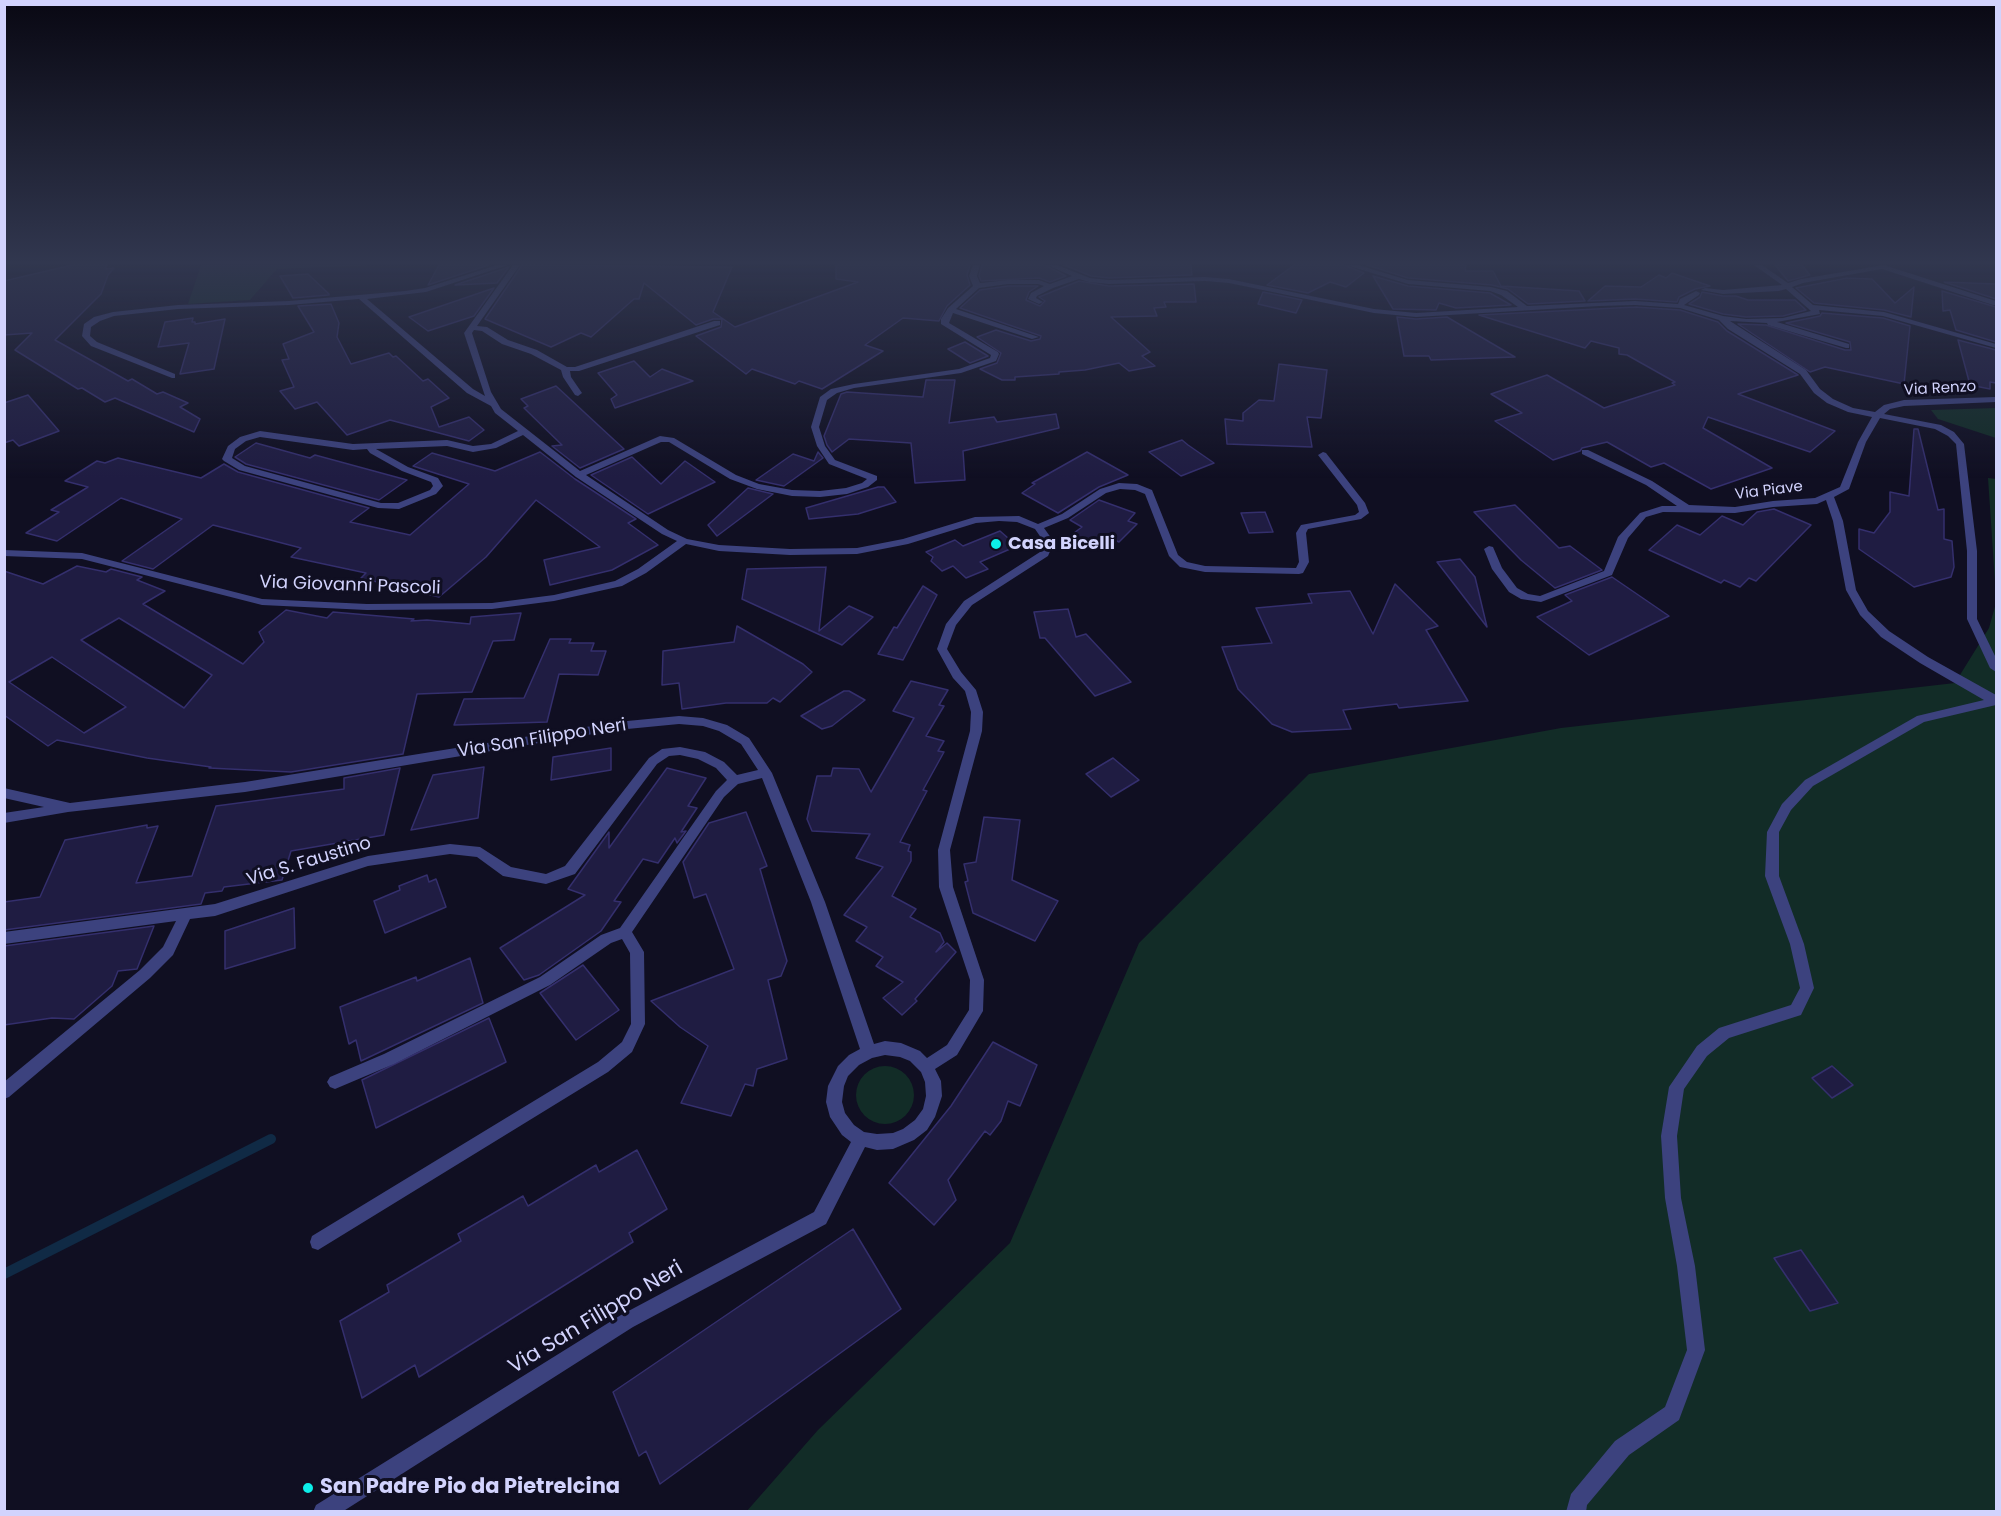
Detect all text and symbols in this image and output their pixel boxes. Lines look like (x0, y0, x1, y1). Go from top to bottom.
street label: Via Renzo (1903, 378, 1977, 400)
street label: Via Piave (1734, 478, 1804, 504)
place label: Casa Bicelli (1008, 533, 1115, 555)
marker: Casa Bicelli (989, 537, 1003, 551)
street label: Via Giovanni Pascoli (259, 572, 441, 600)
street label: Via San Filippo Neri (456, 715, 628, 763)
street label: Via S. Faustino (244, 833, 374, 891)
street label: Via San Filippo Neri (504, 1256, 688, 1380)
place label: San Padre Pio da Pietrelcina (320, 1475, 620, 1501)
marker: San Padre Pio da Pietrelcina (301, 1481, 315, 1495)

